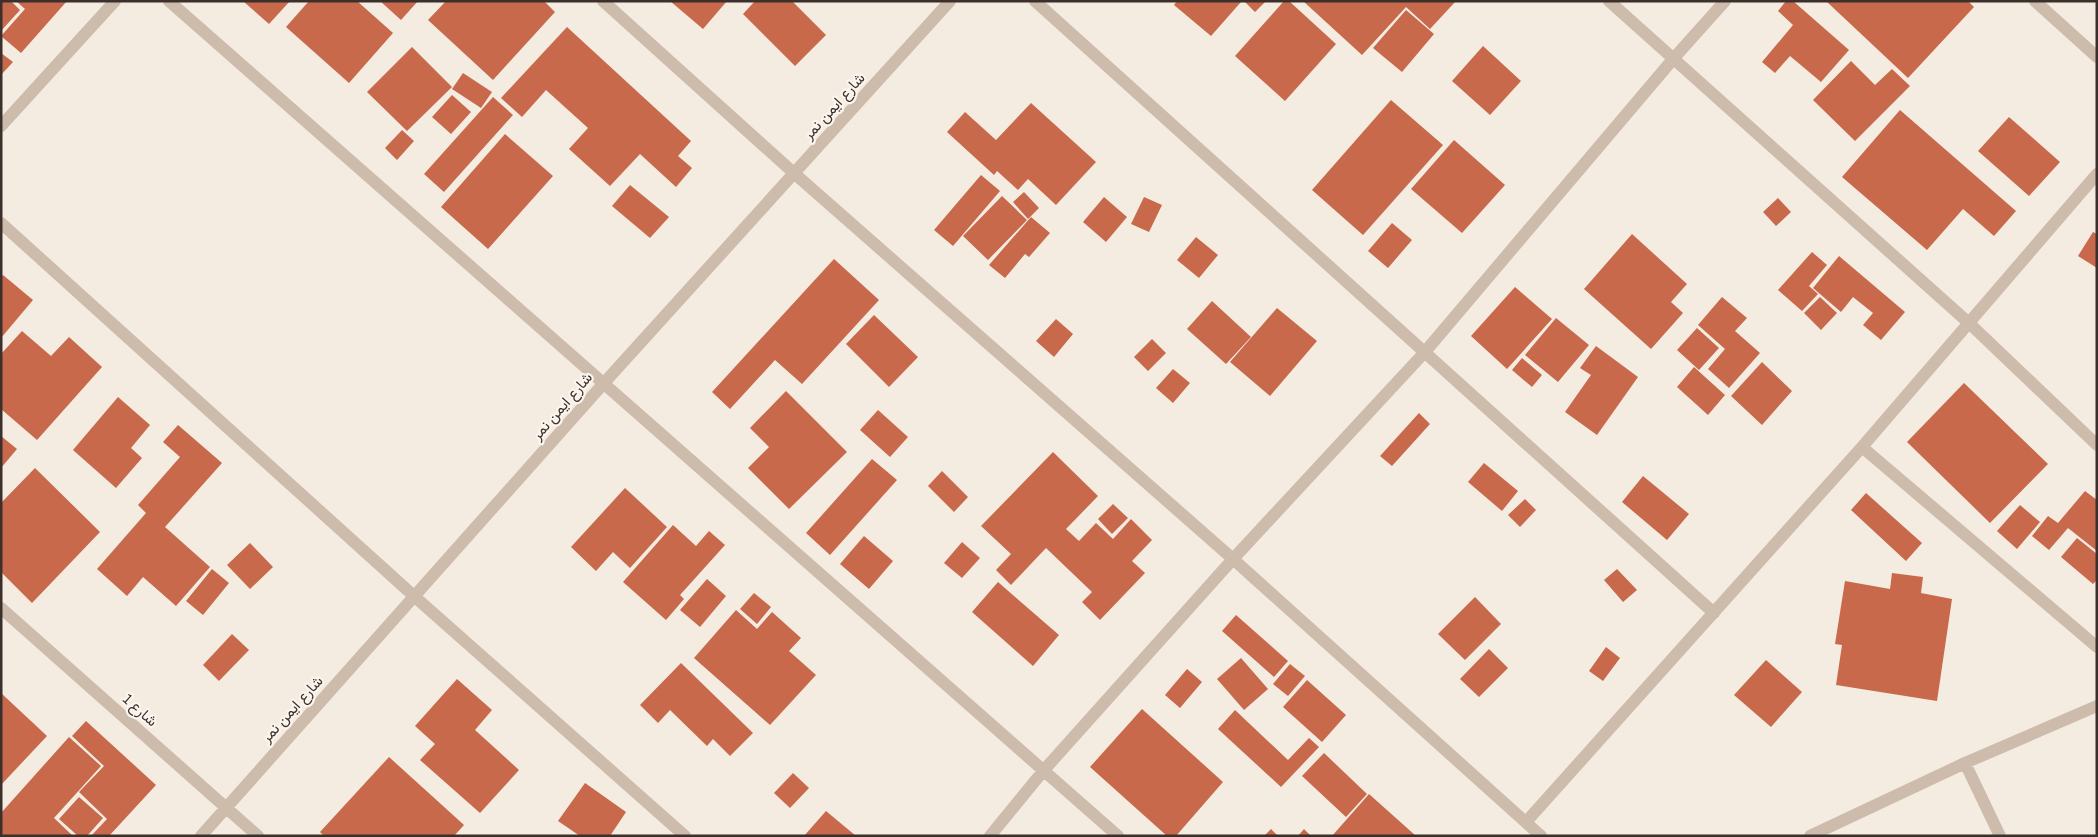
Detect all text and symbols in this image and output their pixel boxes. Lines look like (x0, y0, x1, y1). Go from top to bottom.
street label: شارع ايمن نمر (797, 68, 870, 145)
street label: شارع ايمن نمر (526, 367, 598, 445)
street label: شارع ايمن نمر (255, 671, 328, 748)
street label: شارع 1 (118, 688, 163, 732)

